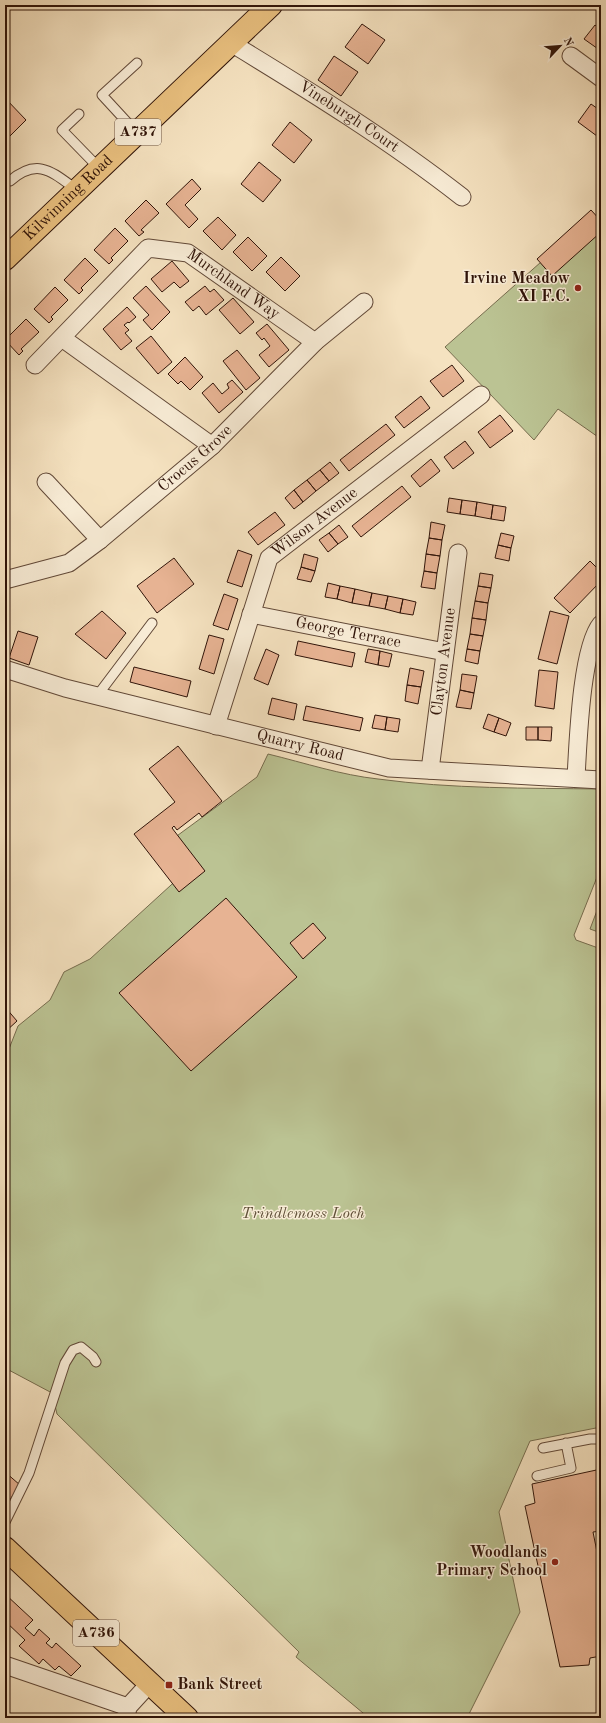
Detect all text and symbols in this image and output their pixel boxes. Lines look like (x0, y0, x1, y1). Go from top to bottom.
north arrow (540, 26, 580, 66)
text: N (561, 36, 575, 49)
street label: Vineburgh Court (296, 79, 402, 156)
road number: A737 (115, 119, 161, 145)
street label: Kilwinning Road (21, 152, 116, 244)
street label: Murchland Way (183, 246, 283, 323)
place label: Irvine Meadow XI F.C. (463, 271, 571, 305)
marker: Irvine Meadow XI F.C. (573, 283, 583, 293)
street label: Crocus Grove (155, 422, 235, 495)
street label: Wilson Avenue (269, 485, 361, 561)
street label: Clayton Avenue (429, 607, 459, 717)
street label: George Terrace (294, 615, 402, 651)
street label: Quarry Road (255, 728, 345, 765)
park label: Trindlemoss Loch (241, 1206, 365, 1222)
place label: Woodlands Primary School (436, 1545, 547, 1579)
marker: Woodlands Primary School (550, 1557, 560, 1567)
road number: A736 (73, 1620, 119, 1646)
place label: Bank Street (177, 1677, 263, 1693)
marker: Bank Street (164, 1680, 174, 1690)

